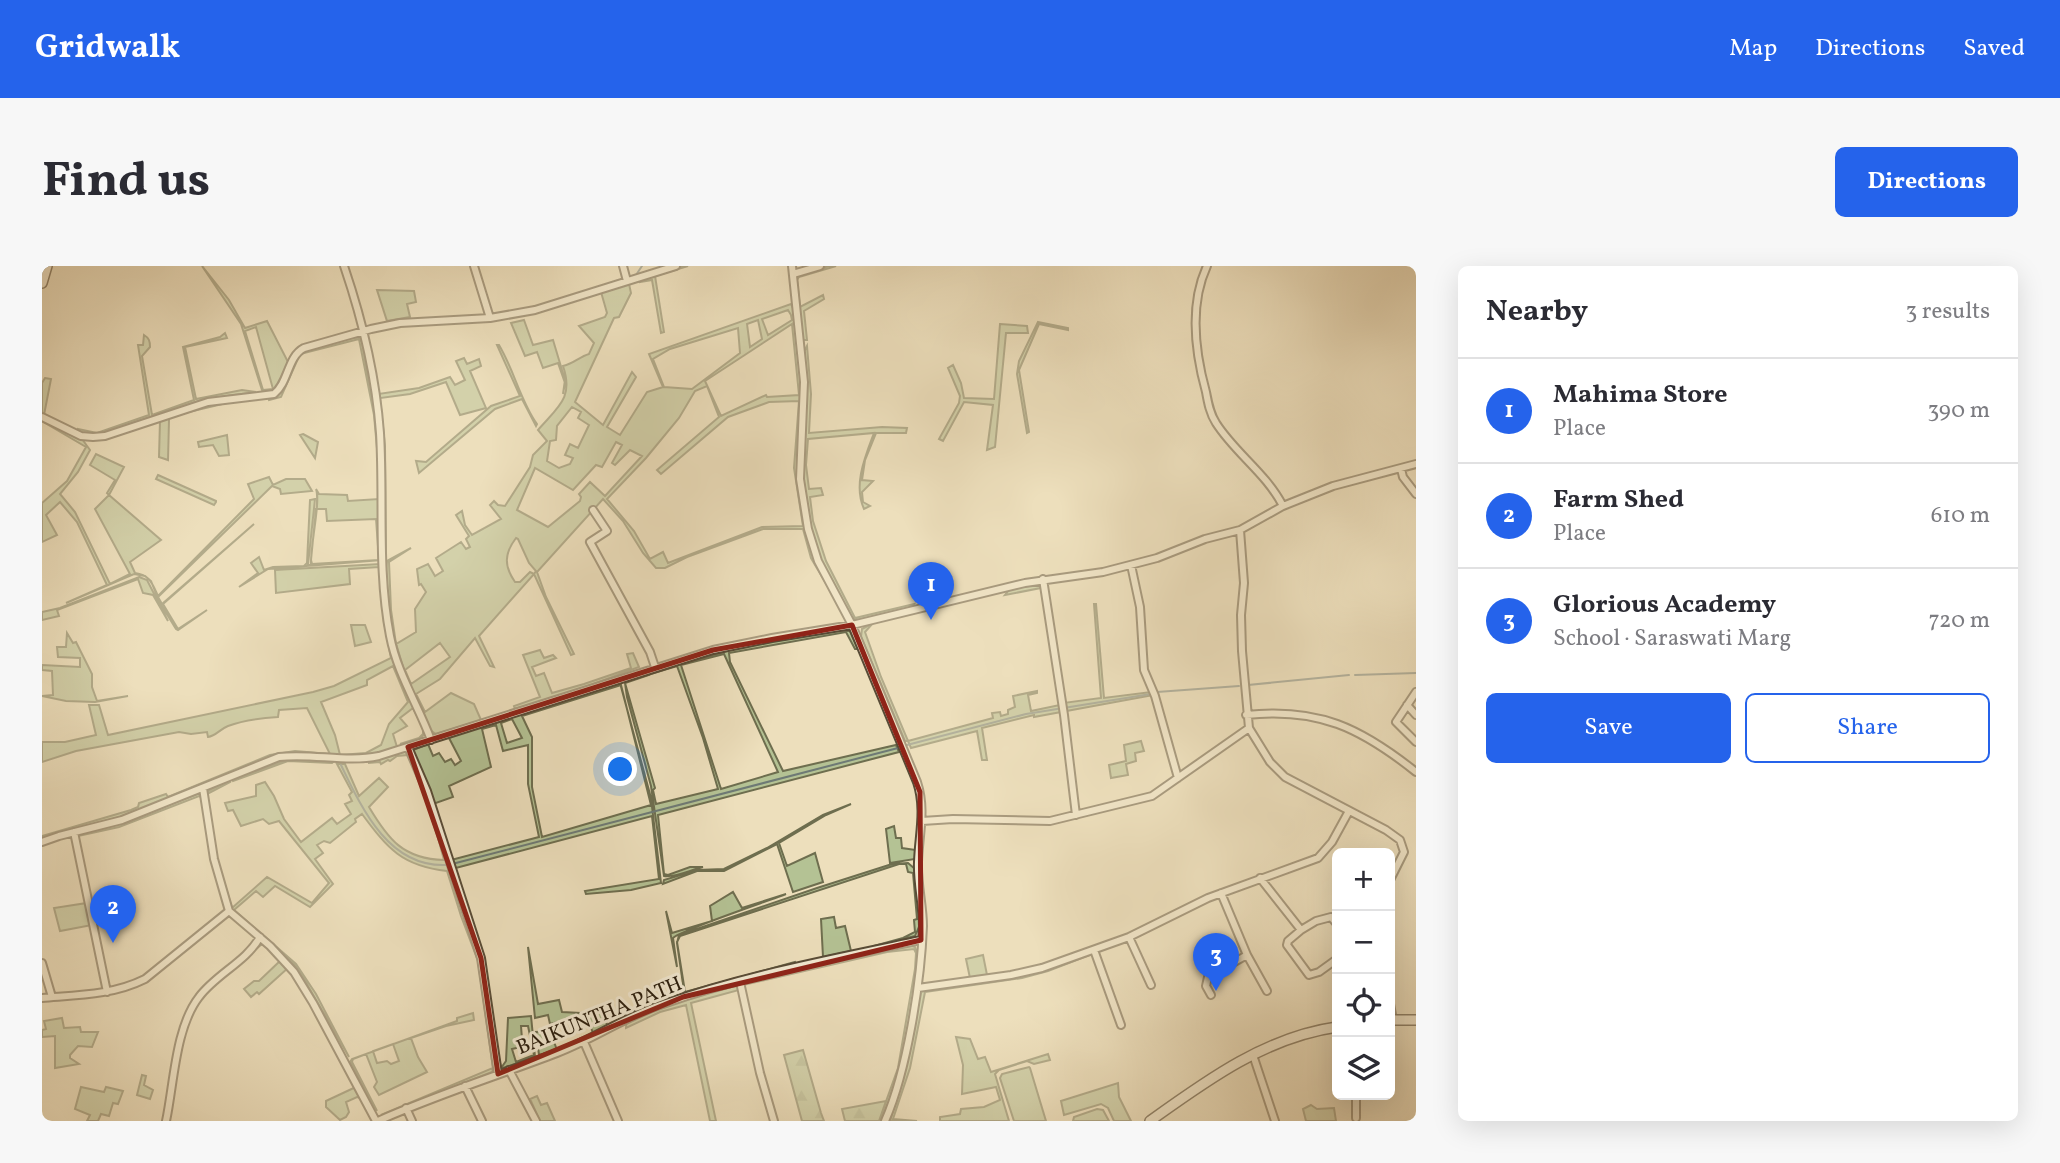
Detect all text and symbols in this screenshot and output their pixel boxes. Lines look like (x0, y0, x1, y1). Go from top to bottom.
text: Gridwalk (35, 26, 180, 72)
text: Map (1729, 32, 1777, 66)
text: Directions (1815, 32, 1925, 66)
text: Saved (1963, 32, 2025, 66)
button: Directions (1835, 147, 2018, 217)
text: Find us (42, 148, 210, 217)
text: Nearby (1486, 291, 1588, 333)
text: 3 results (1905, 296, 1990, 328)
text: Mahima Store (1553, 377, 1728, 413)
text: 1 (1504, 395, 1514, 427)
text: 390 m (1927, 395, 1990, 427)
text: Place (1553, 413, 1606, 445)
text: Farm Shed (1553, 482, 1684, 518)
text: 2 (1503, 500, 1515, 532)
text: 610 m (1931, 500, 1990, 532)
text: Place (1553, 518, 1606, 550)
pin: 1 (908, 562, 954, 620)
text: Glorious Academy (1553, 587, 1776, 623)
text: 3 (1503, 605, 1515, 637)
text: 720 m (1928, 605, 1990, 637)
text: School · Saraswati Marg (1553, 623, 1791, 655)
button: Save (1486, 693, 1731, 763)
button: Share (1745, 693, 1990, 763)
your location (603, 752, 637, 786)
map controls (1332, 848, 1395, 1100)
button: + (1332, 848, 1395, 911)
pin: 2 (90, 885, 136, 943)
button: − (1332, 911, 1395, 974)
pin: 3 (1193, 933, 1239, 991)
street label: BAIKUNTHA PATH (512, 970, 687, 1063)
button: locate (1332, 974, 1395, 1037)
button: layers (1332, 1037, 1395, 1100)

